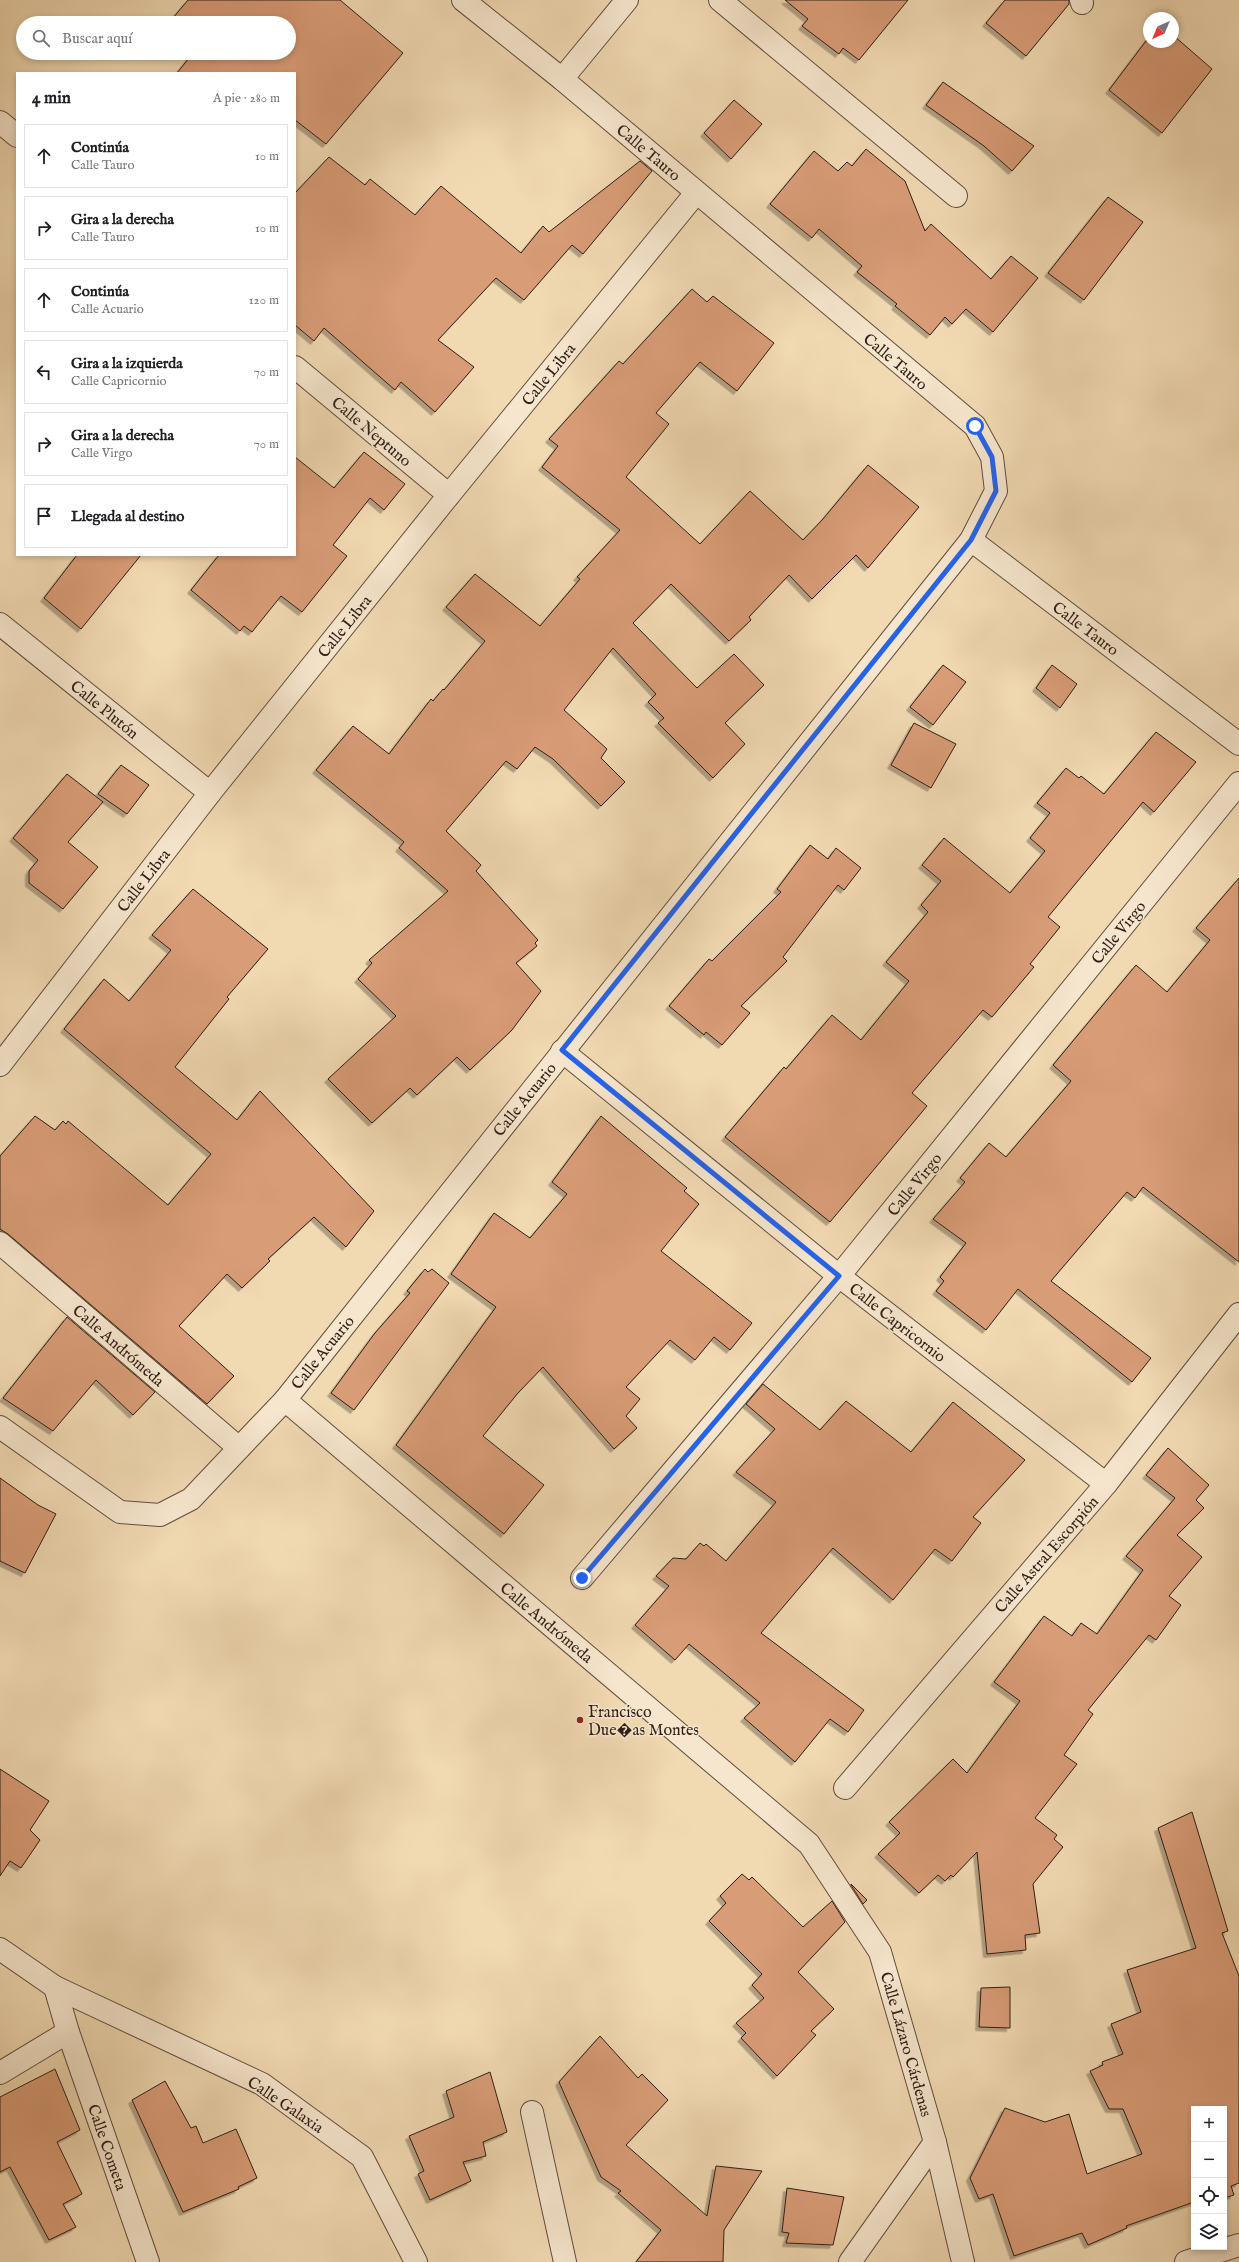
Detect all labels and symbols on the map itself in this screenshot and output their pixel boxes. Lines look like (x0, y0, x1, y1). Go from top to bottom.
north arrow (1143, 12, 1179, 48)
street label: Calle Tauro (611, 121, 684, 187)
street label: Calle Tauro (858, 330, 931, 396)
street label: Calle Libra (518, 340, 581, 411)
street label: Calle Neptuno (327, 393, 415, 472)
route start (966, 417, 984, 435)
street label: Calle Libra (314, 592, 377, 663)
street label: Calle Tauro (1048, 598, 1122, 661)
street label: Calle Plutón (65, 677, 142, 745)
street label: Calle Libra (114, 846, 176, 917)
street label: Calle Virgo (1088, 897, 1151, 969)
street label: Calle Acuario (490, 1059, 562, 1141)
street label: Calle Virgo (884, 1149, 947, 1221)
street label: Calle Capricornio (844, 1279, 950, 1368)
street label: Calle Andrómeda (68, 1301, 168, 1392)
street label: Calle Acuario (288, 1312, 360, 1394)
street label: Calle Astral Escorpión (991, 1492, 1104, 1618)
route end (573, 1569, 591, 1587)
street label: Calle Andrómeda (495, 1579, 596, 1668)
place label: Francisco Due�as Montes (588, 1703, 699, 1741)
marker: Francisco Due�as Montes (575, 1715, 585, 1725)
street label: Calle Lázaro Cárdenas (875, 1970, 935, 2120)
street label: Calle Galaxia (243, 2073, 327, 2139)
street label: Calle Cometa (82, 2102, 130, 2194)

